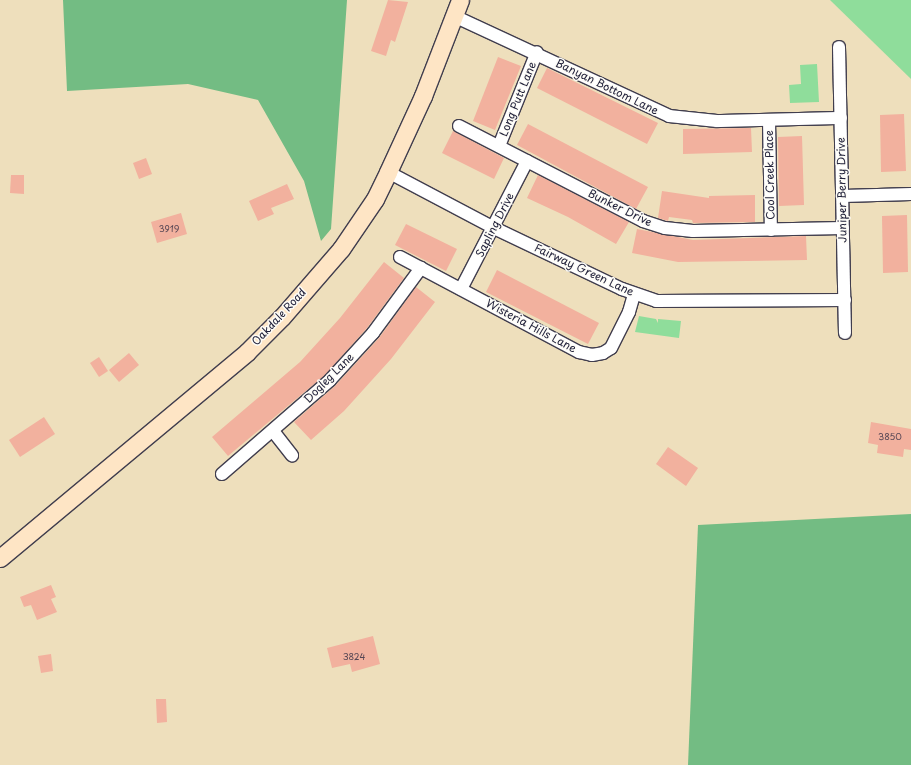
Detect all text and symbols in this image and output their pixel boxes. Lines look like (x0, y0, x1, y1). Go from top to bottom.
street label: Banyan Bottom Lane (554, 56, 660, 118)
street label: Long Putt Lane (497, 60, 539, 138)
street label: Cool Creek Place (763, 129, 777, 221)
street label: Juniper Berry Drive (834, 137, 850, 243)
street label: Bunker Drive (586, 187, 654, 229)
street label: Sapling Drive (473, 191, 517, 259)
house number: 3919 (159, 223, 179, 233)
street label: Fairway Green Lane (532, 241, 636, 299)
street label: Oakdale Road (249, 285, 309, 349)
street label: Wisteria Hills Lane (484, 297, 578, 355)
street label: Dogleg Lane (301, 350, 357, 406)
house number: 3850 (878, 431, 902, 441)
house number: 3824 (343, 651, 365, 661)

